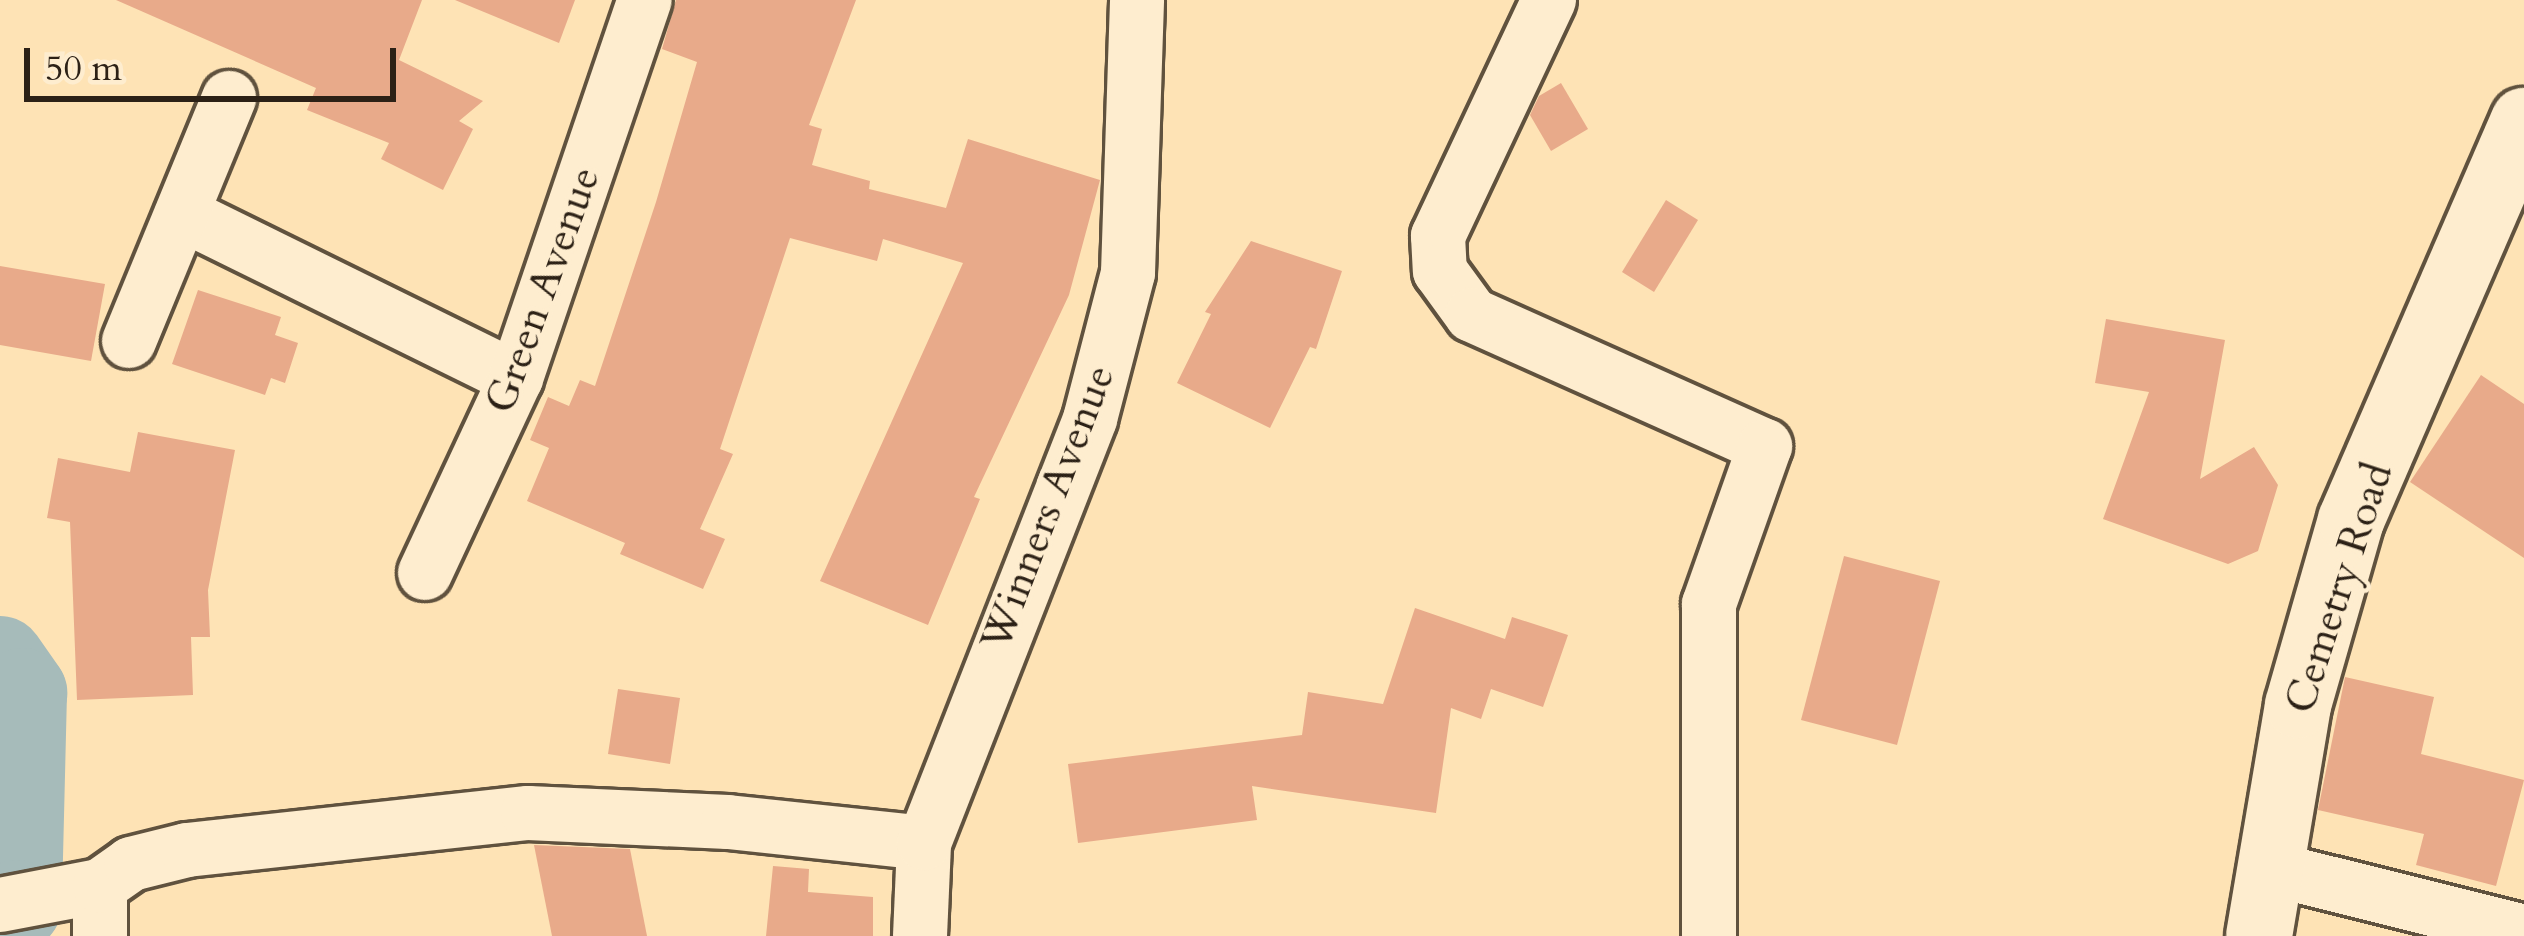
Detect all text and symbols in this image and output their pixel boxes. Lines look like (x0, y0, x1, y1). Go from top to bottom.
scale bar (30, 24, 402, 98)
text: 50 m (45, 44, 122, 93)
street label: Green Avenue (475, 160, 611, 420)
street label: Winners Avenue (970, 358, 1126, 658)
street label: Cemetry Road (2275, 457, 2403, 719)

